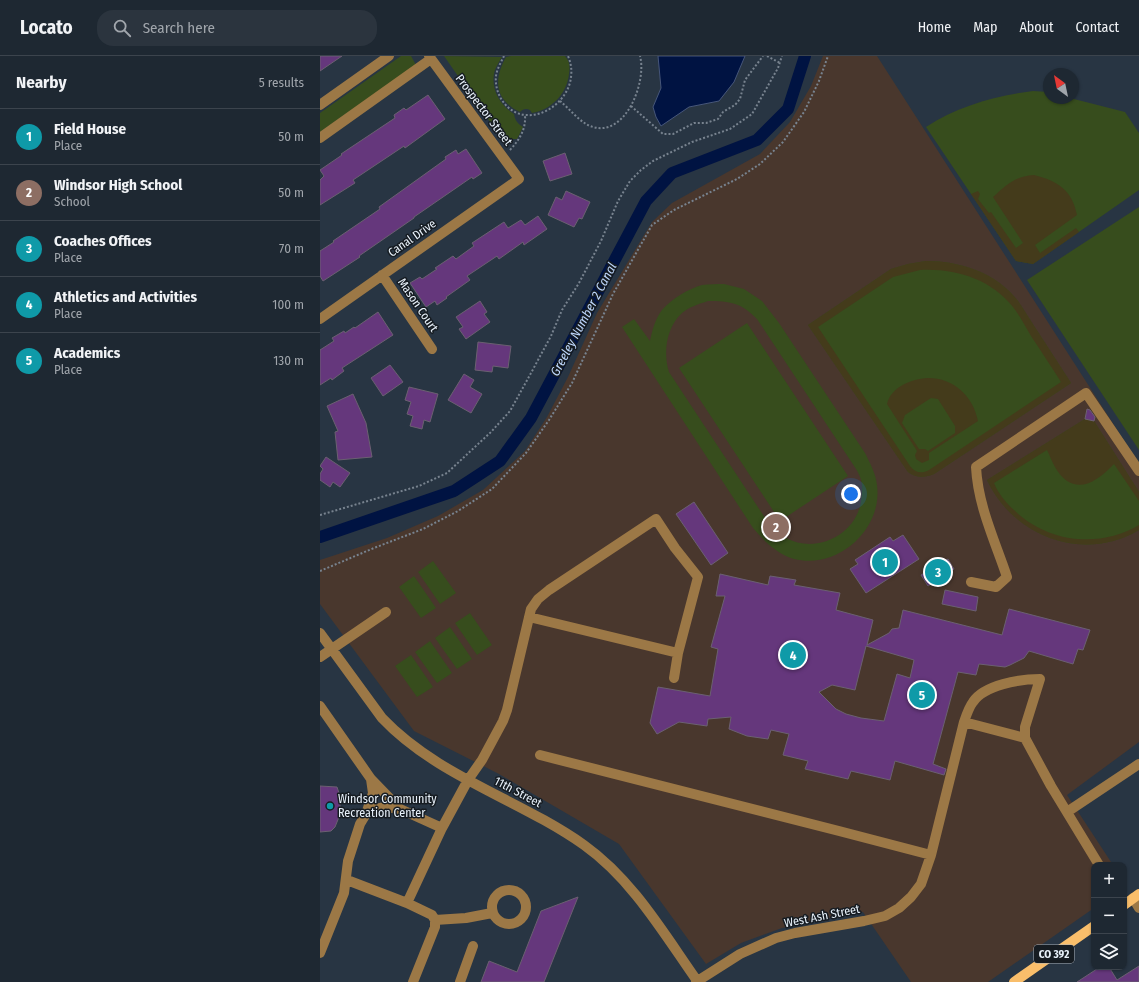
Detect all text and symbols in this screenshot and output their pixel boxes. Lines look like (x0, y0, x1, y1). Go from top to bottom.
search box (97, 10, 377, 46)
text: Locato (20, 16, 73, 39)
icon: search (111, 17, 133, 39)
text: Search here (143, 19, 215, 37)
text: Home (918, 19, 951, 36)
text: Map (973, 19, 997, 36)
text: About (1019, 19, 1054, 36)
text: Contact (1076, 19, 1119, 36)
north arrow (1043, 68, 1079, 104)
text: Nearby (16, 72, 67, 93)
street label: Prospector Street (453, 72, 515, 148)
text: 5 results (259, 75, 304, 90)
text: Field House (54, 120, 126, 138)
text: 1 (26, 129, 32, 144)
text: 50 m (278, 129, 304, 144)
text: Place (54, 138, 82, 153)
text: Windsor High School (54, 176, 182, 194)
text: 2 (26, 185, 32, 200)
text: 50 m (278, 185, 304, 200)
text: School (54, 194, 90, 209)
street label: Canal Drive (385, 216, 439, 260)
text: Coaches Offices (54, 232, 152, 250)
text: 3 (26, 241, 32, 256)
text: 70 m (279, 241, 304, 256)
text: Place (54, 250, 82, 265)
water label: Greeley Number 2 Canal (547, 260, 620, 378)
street label: Mason Court (395, 276, 441, 334)
text: Athletics and Activities (54, 288, 197, 306)
text: 4 (26, 297, 32, 312)
text: 100 m (272, 297, 304, 312)
text: Place (54, 306, 82, 321)
text: Academics (54, 344, 120, 362)
text: 5 (26, 353, 32, 368)
text: 130 m (273, 353, 304, 368)
text: Place (54, 362, 82, 377)
your location (841, 484, 861, 504)
pin: 2 (763, 512, 789, 542)
pin: 1 (872, 547, 898, 577)
pin: 3 (925, 557, 951, 587)
pin: 4 (780, 640, 806, 670)
pin: 5 (909, 680, 935, 710)
street label: 11th Street (492, 774, 544, 810)
place label: Windsor Community Recreation Center (338, 792, 437, 820)
marker: Windsor Community Recreation Center (325, 801, 335, 811)
map controls (1091, 862, 1127, 970)
button: + (1091, 862, 1127, 898)
button: − (1091, 898, 1127, 934)
street label: West Ash Street (783, 902, 861, 930)
button: layers (1091, 934, 1127, 970)
road number: CO 392 (1034, 945, 1074, 963)

